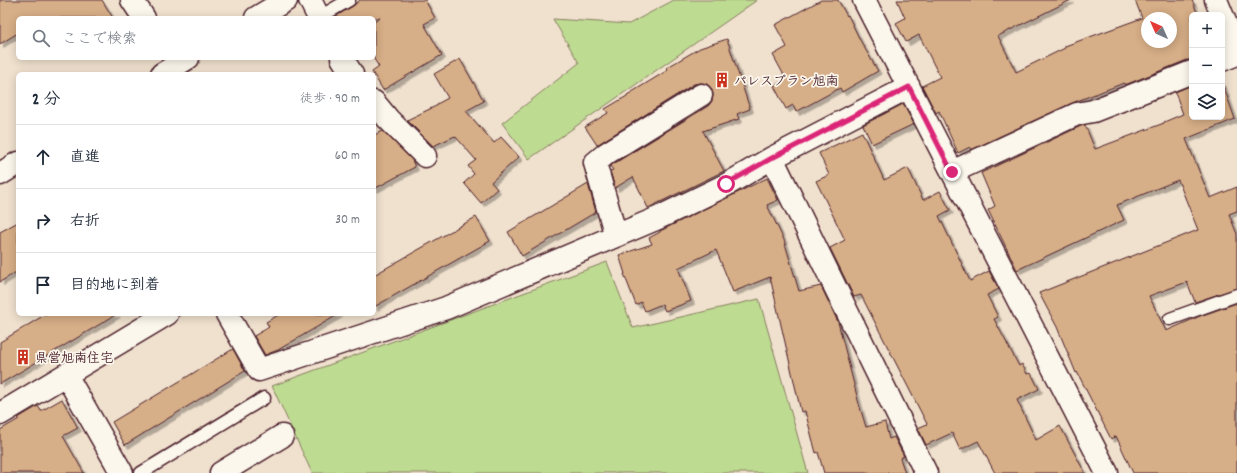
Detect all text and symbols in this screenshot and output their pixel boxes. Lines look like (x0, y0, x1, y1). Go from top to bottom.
north arrow (1141, 12, 1177, 48)
map controls (1189, 12, 1225, 120)
button: + (1189, 12, 1225, 48)
search box (16, 16, 376, 60)
icon: search (30, 27, 52, 49)
text: ここで検索 (62, 29, 137, 51)
button: − (1189, 48, 1225, 84)
building icon: パレスブラン旭南 (713, 71, 731, 89)
place label: パレスブラン旭南 (734, 73, 839, 92)
button: layers (1189, 84, 1225, 120)
text: 2 分 (32, 89, 60, 113)
text: 徒歩 · 90 m (300, 90, 360, 109)
icon: ahead (32, 146, 54, 168)
text: 直進 (70, 147, 100, 169)
text: 60 m (335, 147, 360, 166)
route end (943, 163, 961, 181)
route start (717, 175, 735, 193)
icon: right (32, 210, 54, 232)
text: 右折 (70, 211, 100, 233)
text: 30 m (335, 211, 360, 230)
icon: arrive (32, 274, 54, 296)
text: 目的地に到着 (70, 275, 160, 297)
building icon: 県営旭南住宅 (14, 348, 32, 366)
place label: 県営旭南住宅 (35, 350, 113, 369)

